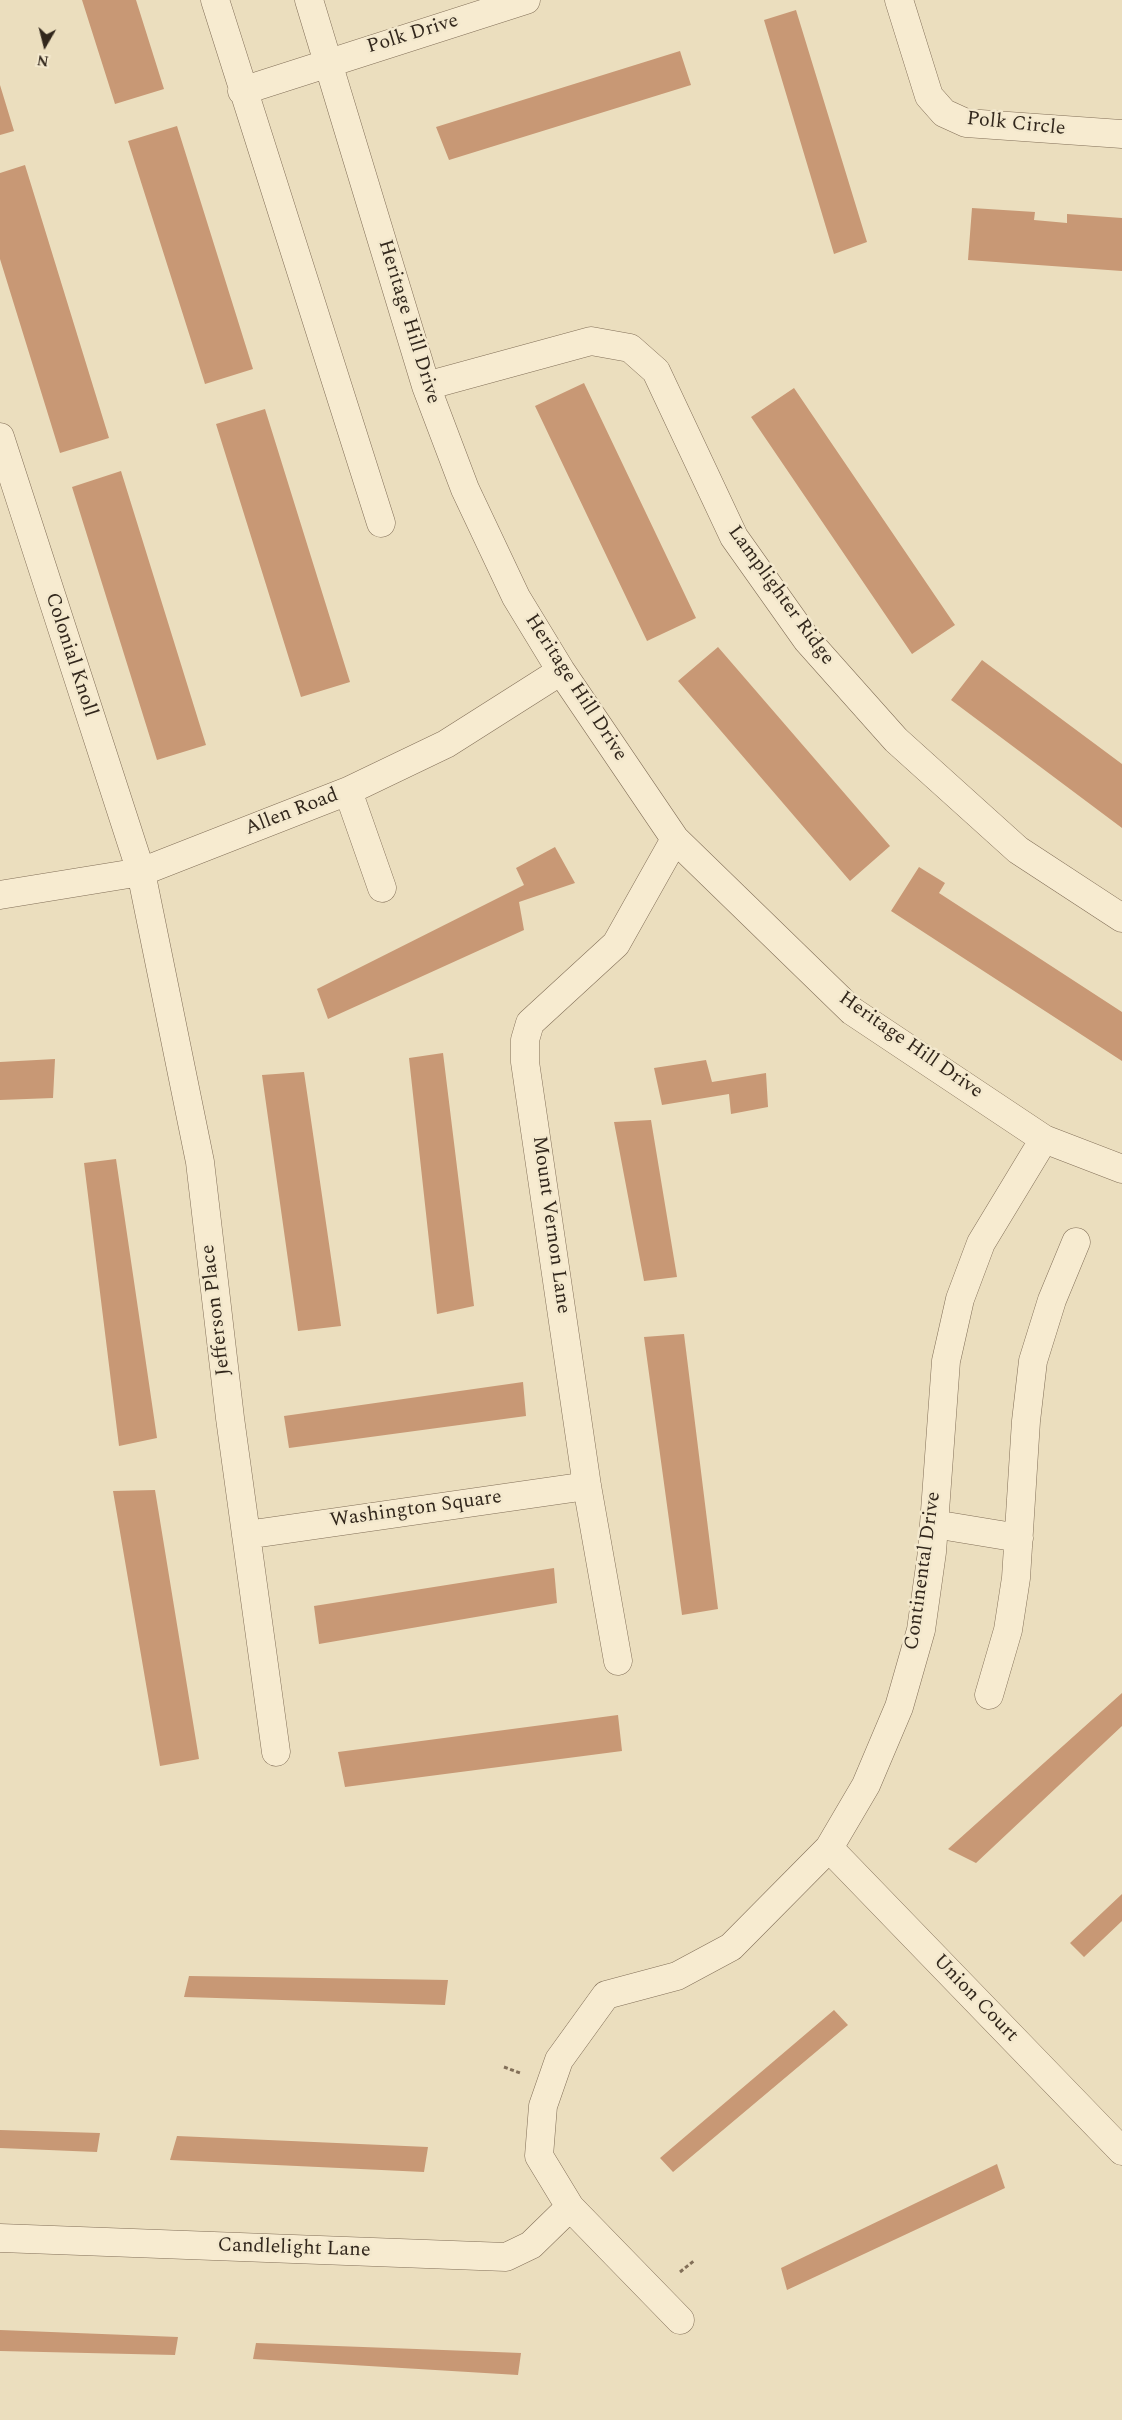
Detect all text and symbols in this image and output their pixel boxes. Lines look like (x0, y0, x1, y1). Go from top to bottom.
street label: Polk Drive (364, 10, 462, 60)
north arrow (20, 20, 70, 70)
text: N (36, 49, 50, 72)
street label: Polk Circle (965, 108, 1067, 142)
street label: Heritage Hill Drive (372, 237, 444, 407)
street label: Lamplighter Ridge (721, 522, 839, 670)
street label: Colonial Knoll (39, 590, 101, 720)
street label: Heritage Hill Drive (519, 610, 631, 766)
street label: Allen Road (242, 784, 342, 842)
street label: Heritage Hill Drive (833, 987, 987, 1105)
street label: Mount Vernon Lane (526, 1135, 574, 1315)
street label: Jefferson Place (197, 1243, 237, 1377)
street label: Washington Square (329, 1486, 503, 1534)
street label: Continental Drive (901, 1490, 947, 1652)
street label: Union Court (927, 1950, 1023, 2048)
street label: Candlelight Lane (217, 2234, 371, 2264)

